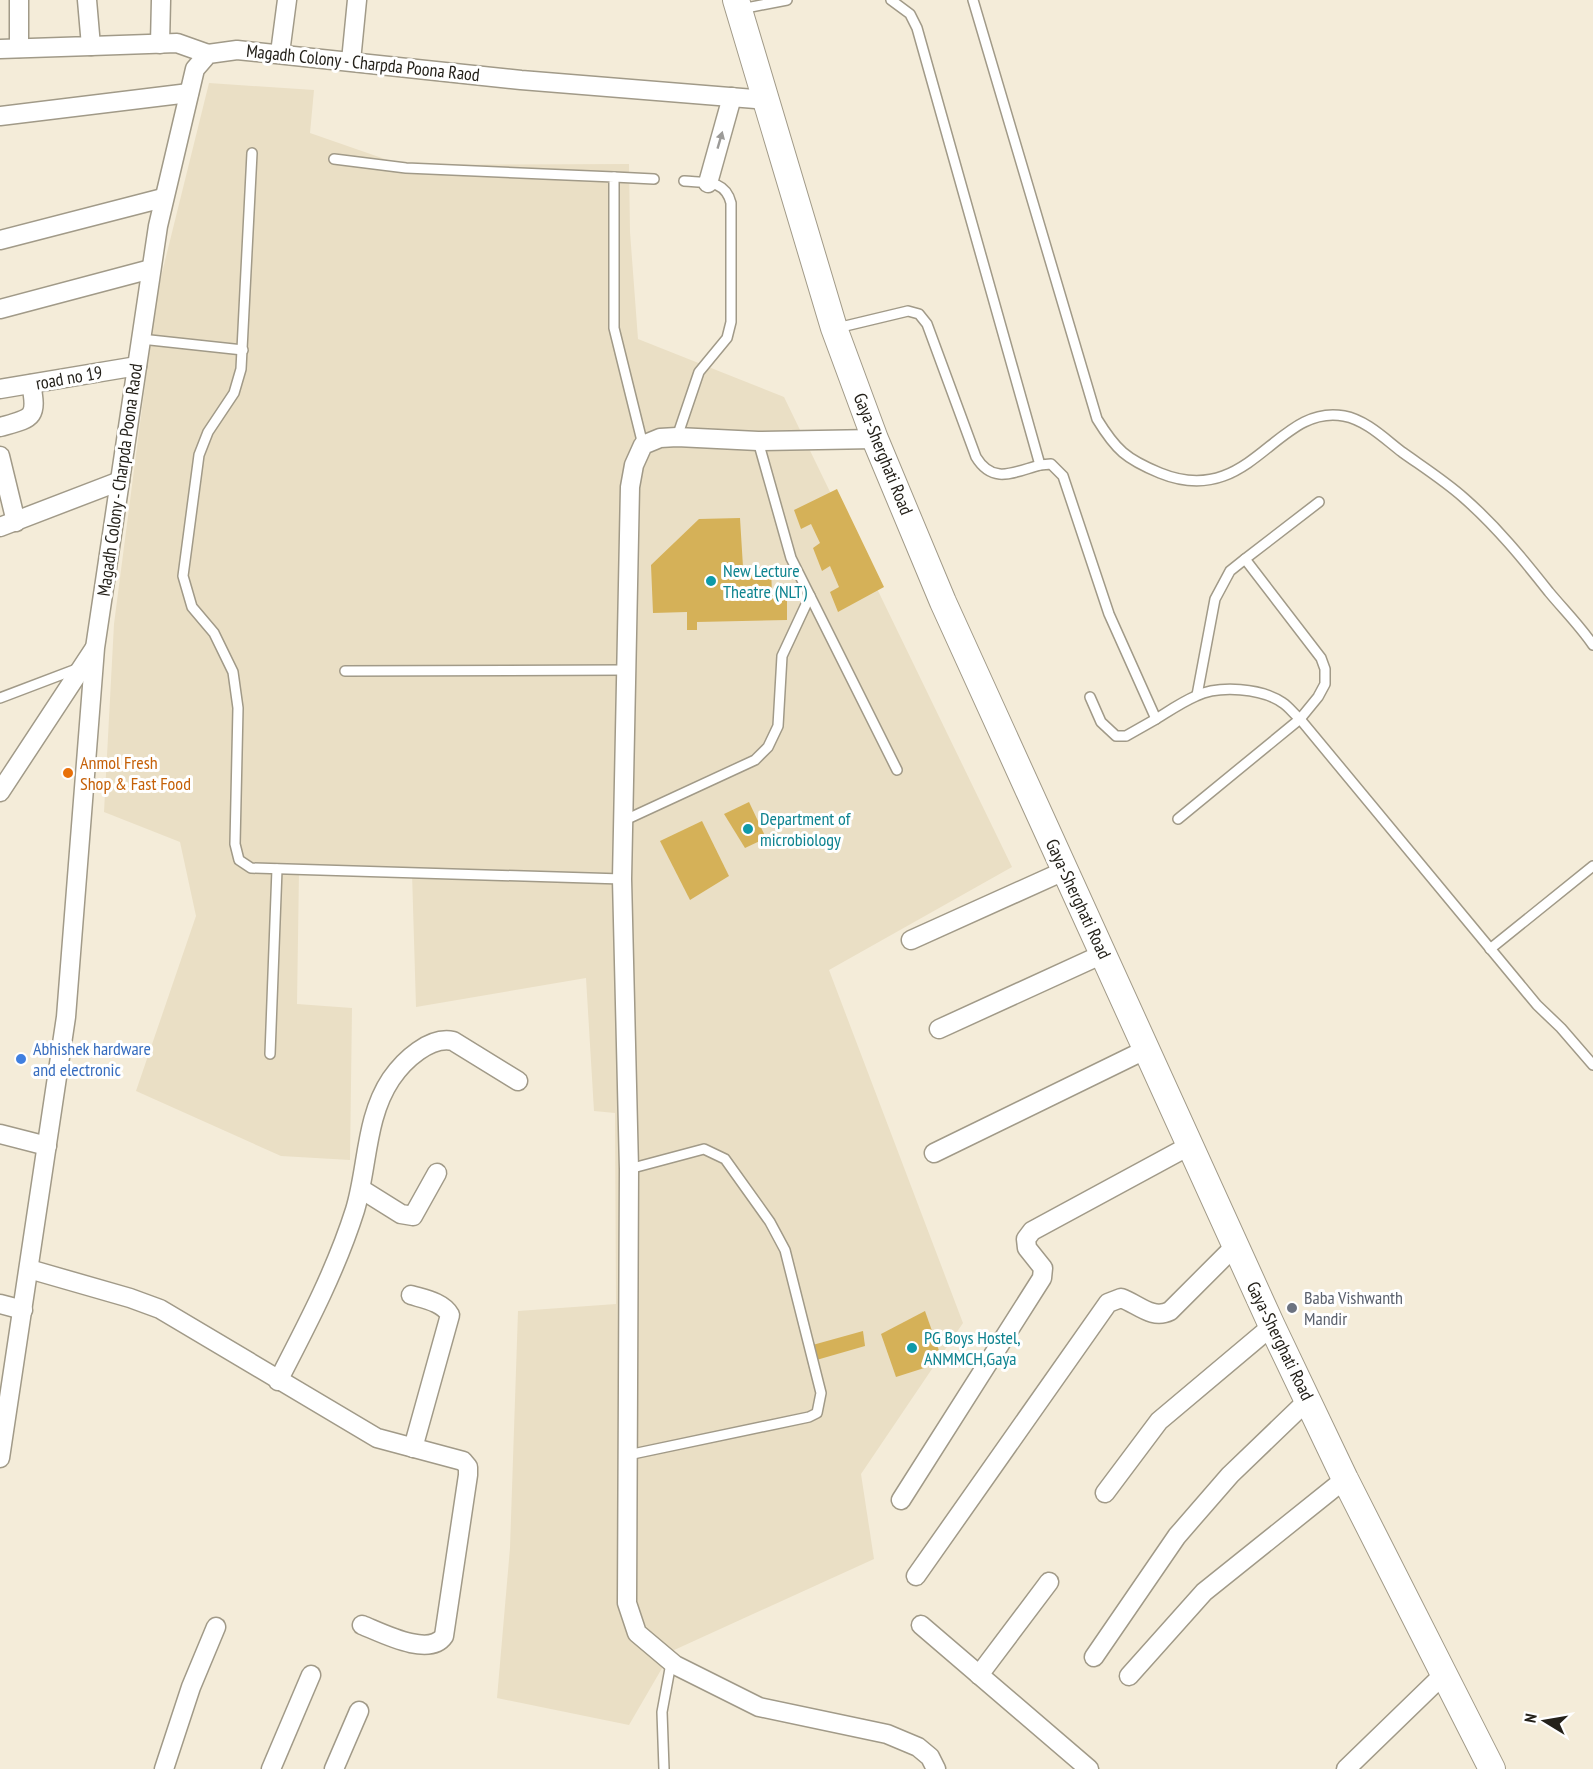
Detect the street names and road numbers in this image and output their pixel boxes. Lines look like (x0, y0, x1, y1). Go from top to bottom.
street label: Magadh Colony - Charpda Poona Raod (245, 39, 481, 86)
street label: road no 19 (34, 360, 104, 395)
street label: Magadh Colony - Charpda Poona Raod (92, 362, 147, 598)
street label: Gaya-Sherghati Road (849, 389, 918, 518)
street label: Gaya-Sherghati Road (1041, 835, 1116, 962)
street label: Gaya-Sherghati Road (1242, 1278, 1319, 1404)

